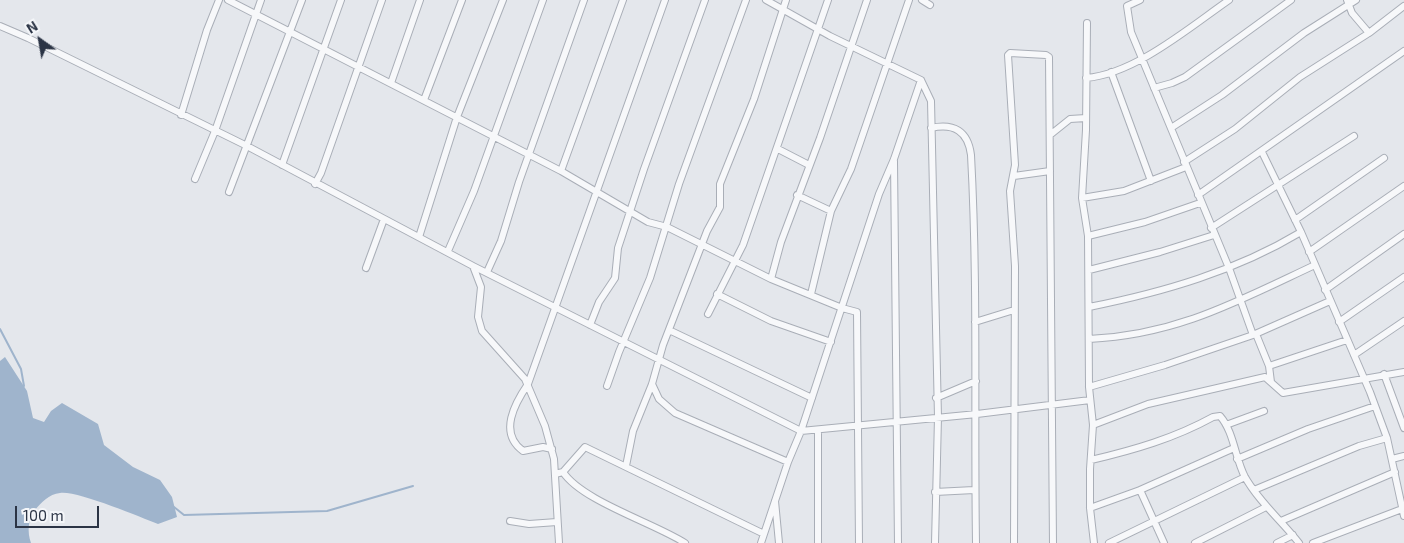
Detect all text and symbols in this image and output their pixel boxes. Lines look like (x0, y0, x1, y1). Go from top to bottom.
north arrow (15, 15, 65, 65)
text: N (23, 17, 41, 37)
scale bar (18, 496, 101, 528)
text: 100 m (23, 506, 64, 524)

